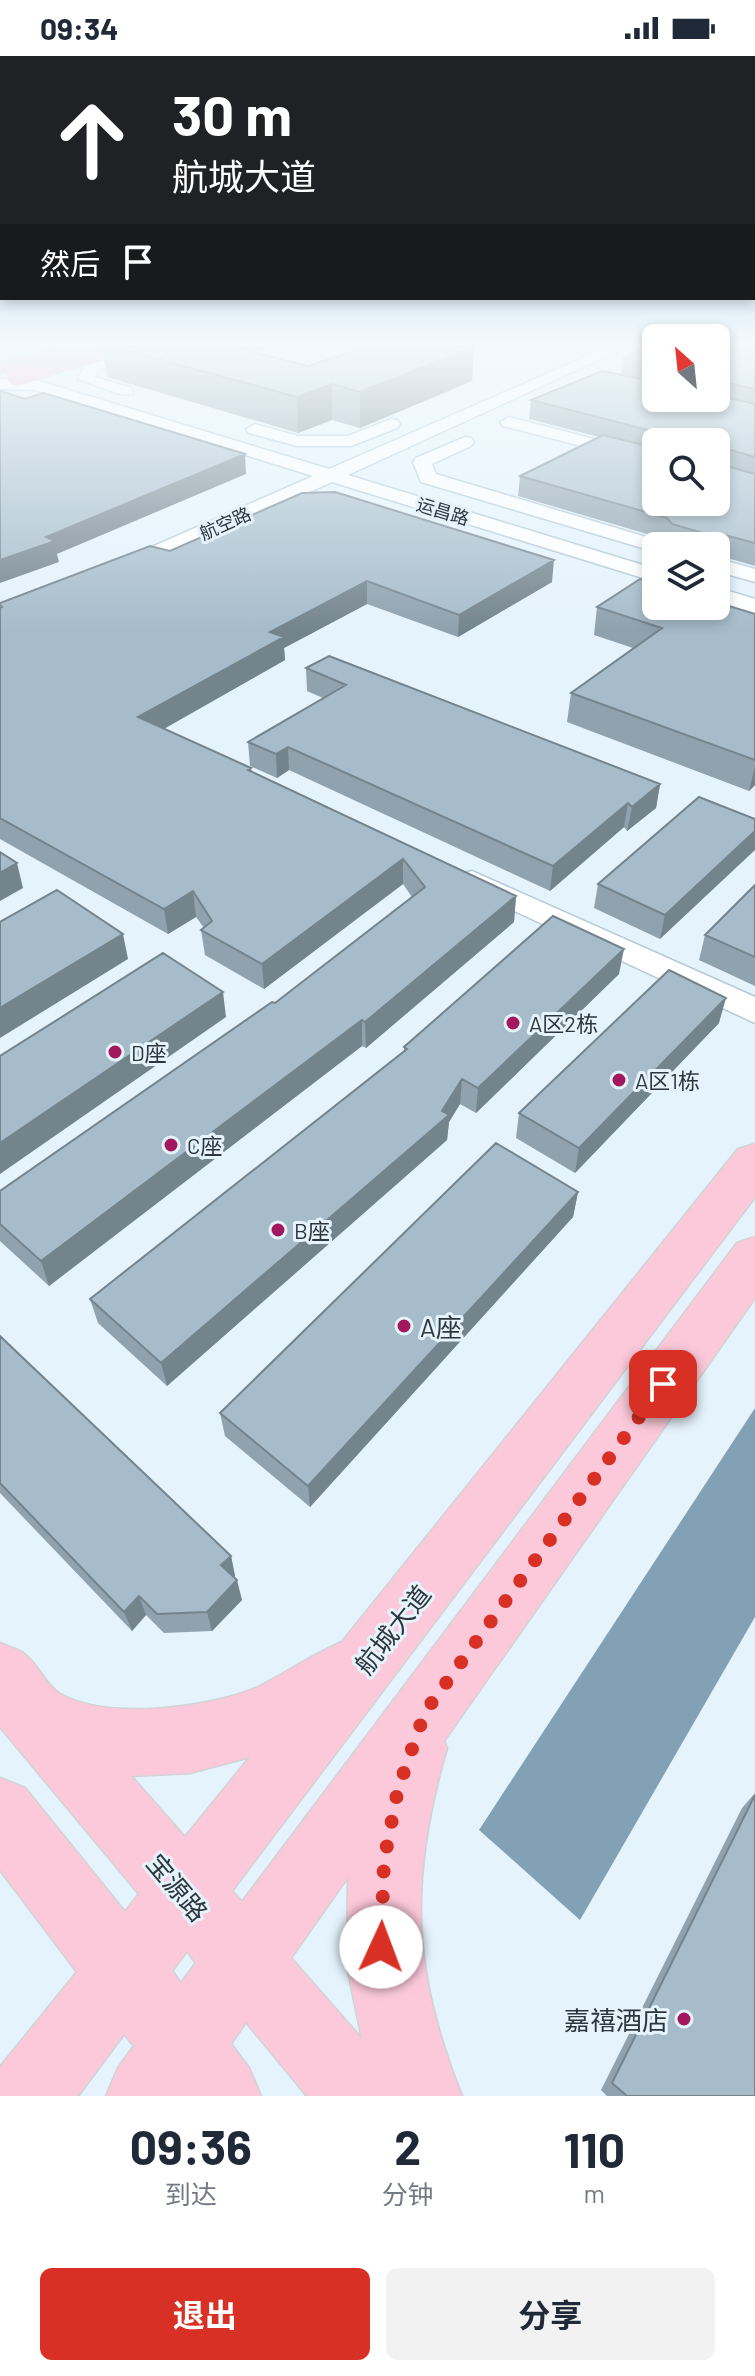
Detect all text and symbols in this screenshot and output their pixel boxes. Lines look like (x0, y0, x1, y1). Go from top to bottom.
text: 09:34 (40, 10, 118, 46)
text: 30 m (172, 80, 292, 147)
icon: ahead (40, 88, 144, 192)
text: 航城大道 (172, 154, 316, 197)
icon: arrive (116, 240, 160, 284)
text: 然后 (40, 245, 100, 281)
north arrow (642, 324, 730, 412)
map controls (642, 324, 730, 620)
button: search (642, 428, 730, 516)
street label: 运昌路 (414, 493, 472, 529)
street label: 航空路 (196, 502, 254, 544)
button: layers (642, 532, 730, 620)
place label: A区2栋 (529, 1010, 598, 1036)
marker: A区2栋 (504, 1014, 522, 1032)
place label: D座 (131, 1039, 167, 1065)
marker: D座 (106, 1043, 124, 1061)
place label: A区1栋 (635, 1067, 700, 1093)
marker: A区1栋 (610, 1071, 628, 1089)
place label: C座 (187, 1132, 222, 1158)
marker: C座 (162, 1136, 180, 1154)
place label: B座 (294, 1217, 330, 1243)
marker: B座 (269, 1221, 287, 1239)
place label: A座 (420, 1311, 462, 1342)
marker: A座 (395, 1317, 413, 1335)
pin (629, 1350, 697, 1418)
icon: arrive (641, 1362, 685, 1406)
street label: 航城大道 (348, 1578, 436, 1680)
street label: 宝源路 (141, 1847, 215, 1927)
position arrow (339, 1905, 423, 1989)
place label: 嘉禧酒店 (564, 2004, 668, 2035)
marker: 嘉禧酒店 (675, 2010, 693, 2028)
text: 09:36 (130, 2117, 252, 2175)
text: 2 (394, 2117, 421, 2175)
text: 110 (563, 2120, 625, 2178)
text: m (584, 2177, 605, 2208)
text: 到达 (165, 2178, 217, 2209)
text: 分钟 (382, 2178, 434, 2209)
button: 退出 (40, 2268, 370, 2360)
button: 分享 (386, 2268, 715, 2360)

